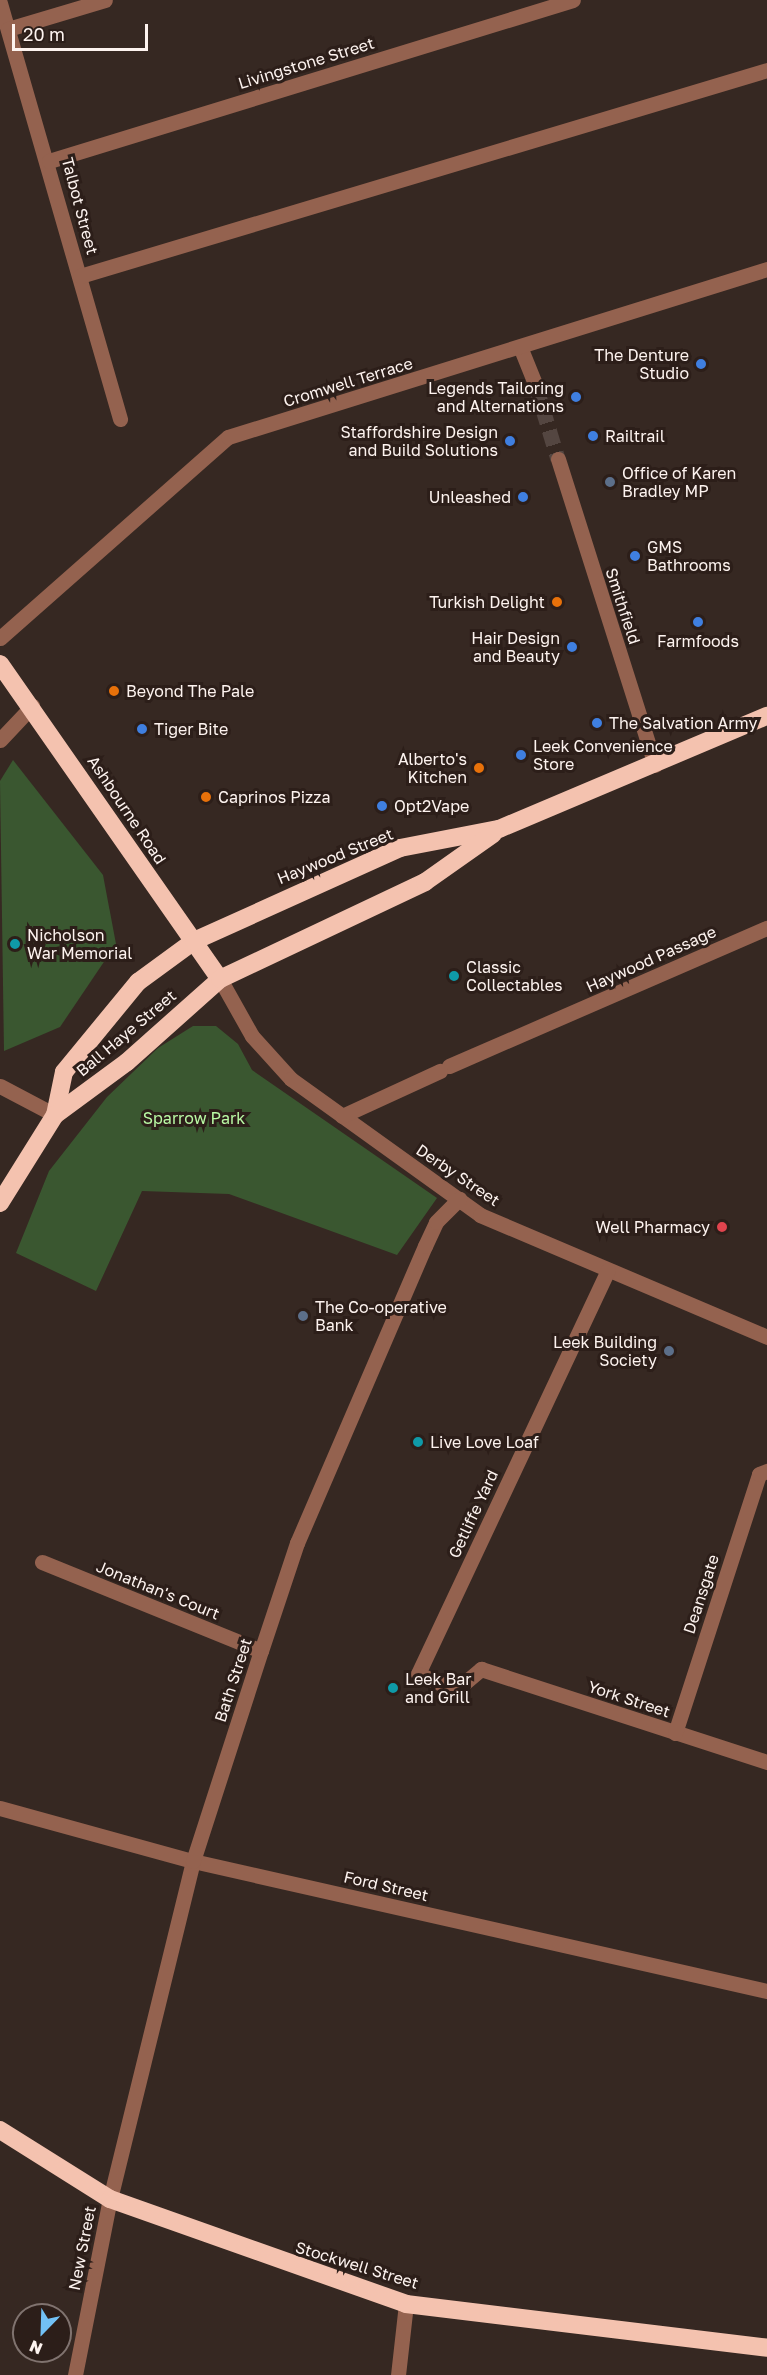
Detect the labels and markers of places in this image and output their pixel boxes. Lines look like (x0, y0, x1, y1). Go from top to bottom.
place label: The Denture Studio (594, 345, 689, 383)
marker: The Denture Studio (694, 357, 708, 371)
place label: Legends Tailoring and Alternations (428, 378, 564, 416)
marker: Legends Tailoring and Alternations (569, 390, 583, 404)
place label: Staffordshire Design and Build Solutions (341, 422, 498, 460)
place label: Railtrail (605, 426, 665, 446)
marker: Railtrail (586, 429, 600, 443)
marker: Staffordshire Design and Build Solutions (503, 434, 517, 448)
place label: Office of Karen Bradley MP (622, 463, 736, 501)
marker: Office of Karen Bradley MP (603, 475, 617, 489)
place label: Unleashed (429, 487, 511, 507)
marker: Unleashed (516, 490, 530, 504)
place label: GMS Bathrooms (647, 537, 731, 575)
marker: GMS Bathrooms (628, 549, 642, 563)
place label: Turkish Delight (429, 592, 545, 612)
marker: Turkish Delight (550, 595, 564, 609)
marker: Farmfoods (691, 615, 705, 629)
place label: Hair Design and Beauty (471, 628, 560, 666)
place label: Farmfoods (657, 631, 739, 651)
marker: Hair Design and Beauty (565, 640, 579, 654)
place label: Beyond The Pale (126, 681, 254, 701)
marker: Beyond The Pale (107, 684, 121, 698)
place label: The Salvation Army (609, 713, 757, 733)
marker: The Salvation Army (590, 716, 604, 730)
place label: Tiger Bite (154, 719, 228, 739)
marker: Tiger Bite (135, 722, 149, 736)
place label: Leek Convenience Store (533, 736, 673, 774)
marker: Leek Convenience Store (514, 748, 528, 762)
place label: Alberto's Kitchen (398, 749, 467, 787)
marker: Alberto's Kitchen (472, 761, 486, 775)
place label: Caprinos Pizza (218, 787, 330, 807)
marker: Caprinos Pizza (199, 790, 213, 804)
place label: Opt2Vape (394, 796, 469, 816)
marker: Opt2Vape (375, 799, 389, 813)
place label: Nicholson War Memorial (27, 925, 132, 963)
marker: Nicholson War Memorial (8, 937, 22, 951)
place label: Classic Collectables (466, 957, 563, 995)
marker: Classic Collectables (447, 969, 461, 983)
place label: Well Pharmacy (596, 1217, 710, 1237)
marker: Well Pharmacy (715, 1220, 729, 1234)
place label: The Co-operative Bank (315, 1297, 447, 1335)
marker: The Co-operative Bank (296, 1309, 310, 1323)
place label: Leek Building Society (553, 1332, 657, 1370)
marker: Leek Building Society (662, 1344, 676, 1358)
place label: Live Love Loaf (430, 1432, 539, 1452)
marker: Live Love Loaf (411, 1435, 425, 1449)
place label: Leek Bar and Grill (405, 1669, 472, 1707)
marker: Leek Bar and Grill (386, 1681, 400, 1695)

